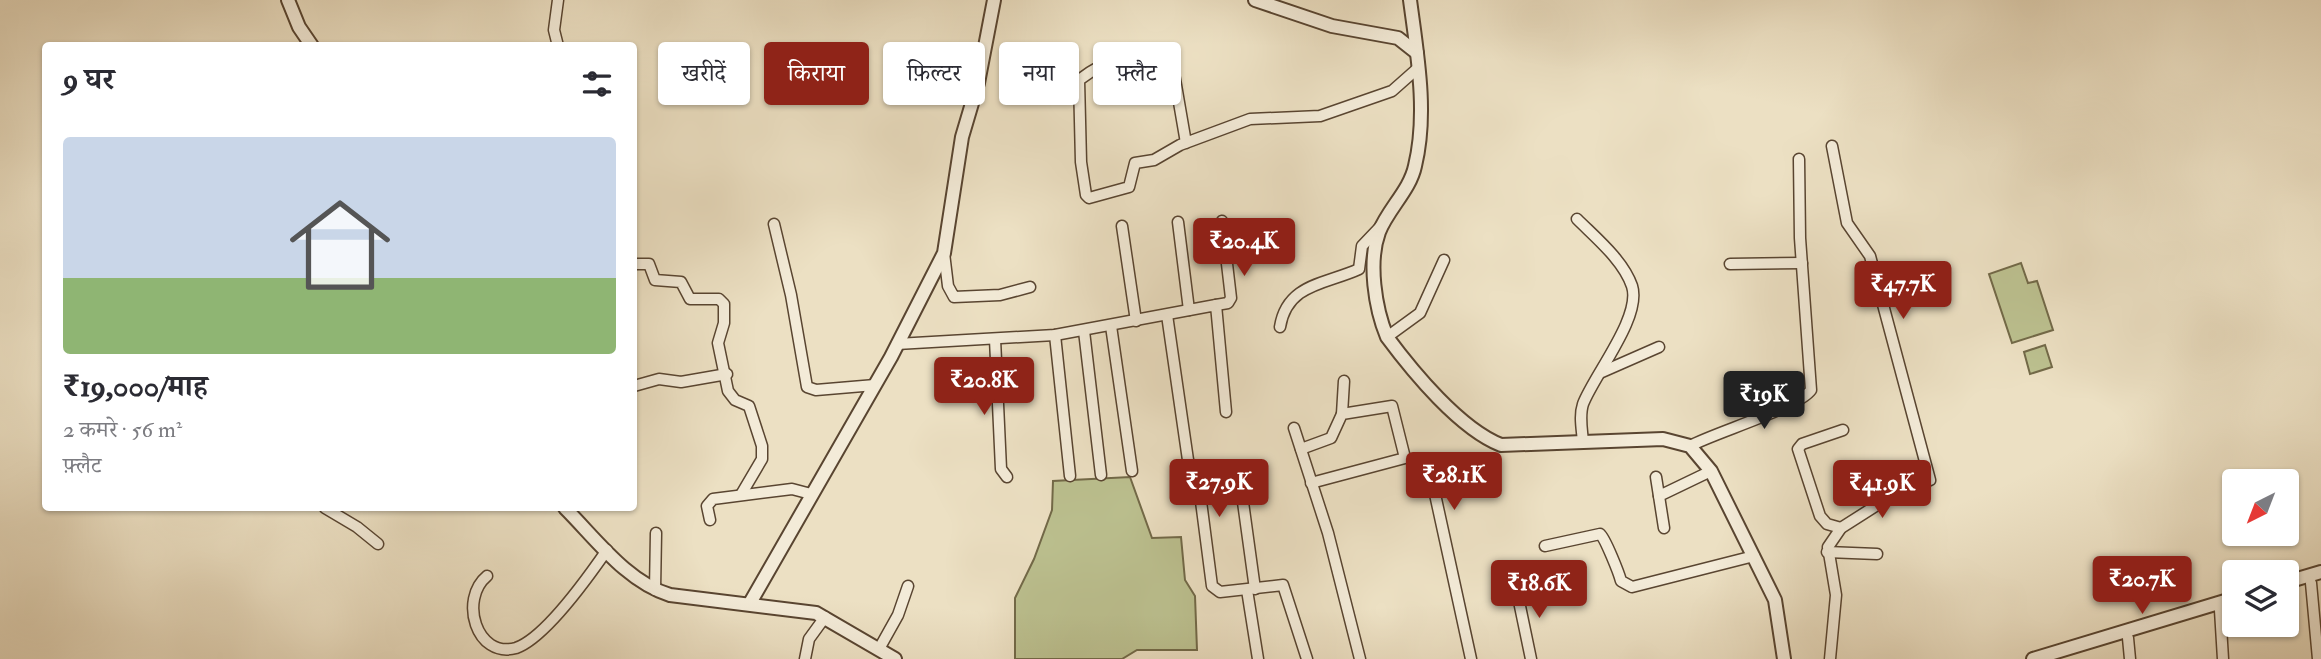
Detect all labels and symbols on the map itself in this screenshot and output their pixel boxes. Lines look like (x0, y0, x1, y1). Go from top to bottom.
pin: ₹20.4K (1187, 218, 1301, 278)
pin: ₹47.7K (1846, 262, 1960, 321)
pin: ₹20.8K (927, 358, 1041, 417)
pin: ₹19K (1723, 372, 1805, 431)
pin: ₹28.1K (1397, 452, 1511, 512)
pin: ₹27.9K (1162, 460, 1276, 519)
pin: ₹41.9K (1825, 461, 1939, 520)
north arrow (2222, 469, 2300, 546)
pin: ₹20.7K (2085, 556, 2199, 616)
pin: ₹18.6K (1482, 560, 1596, 620)

